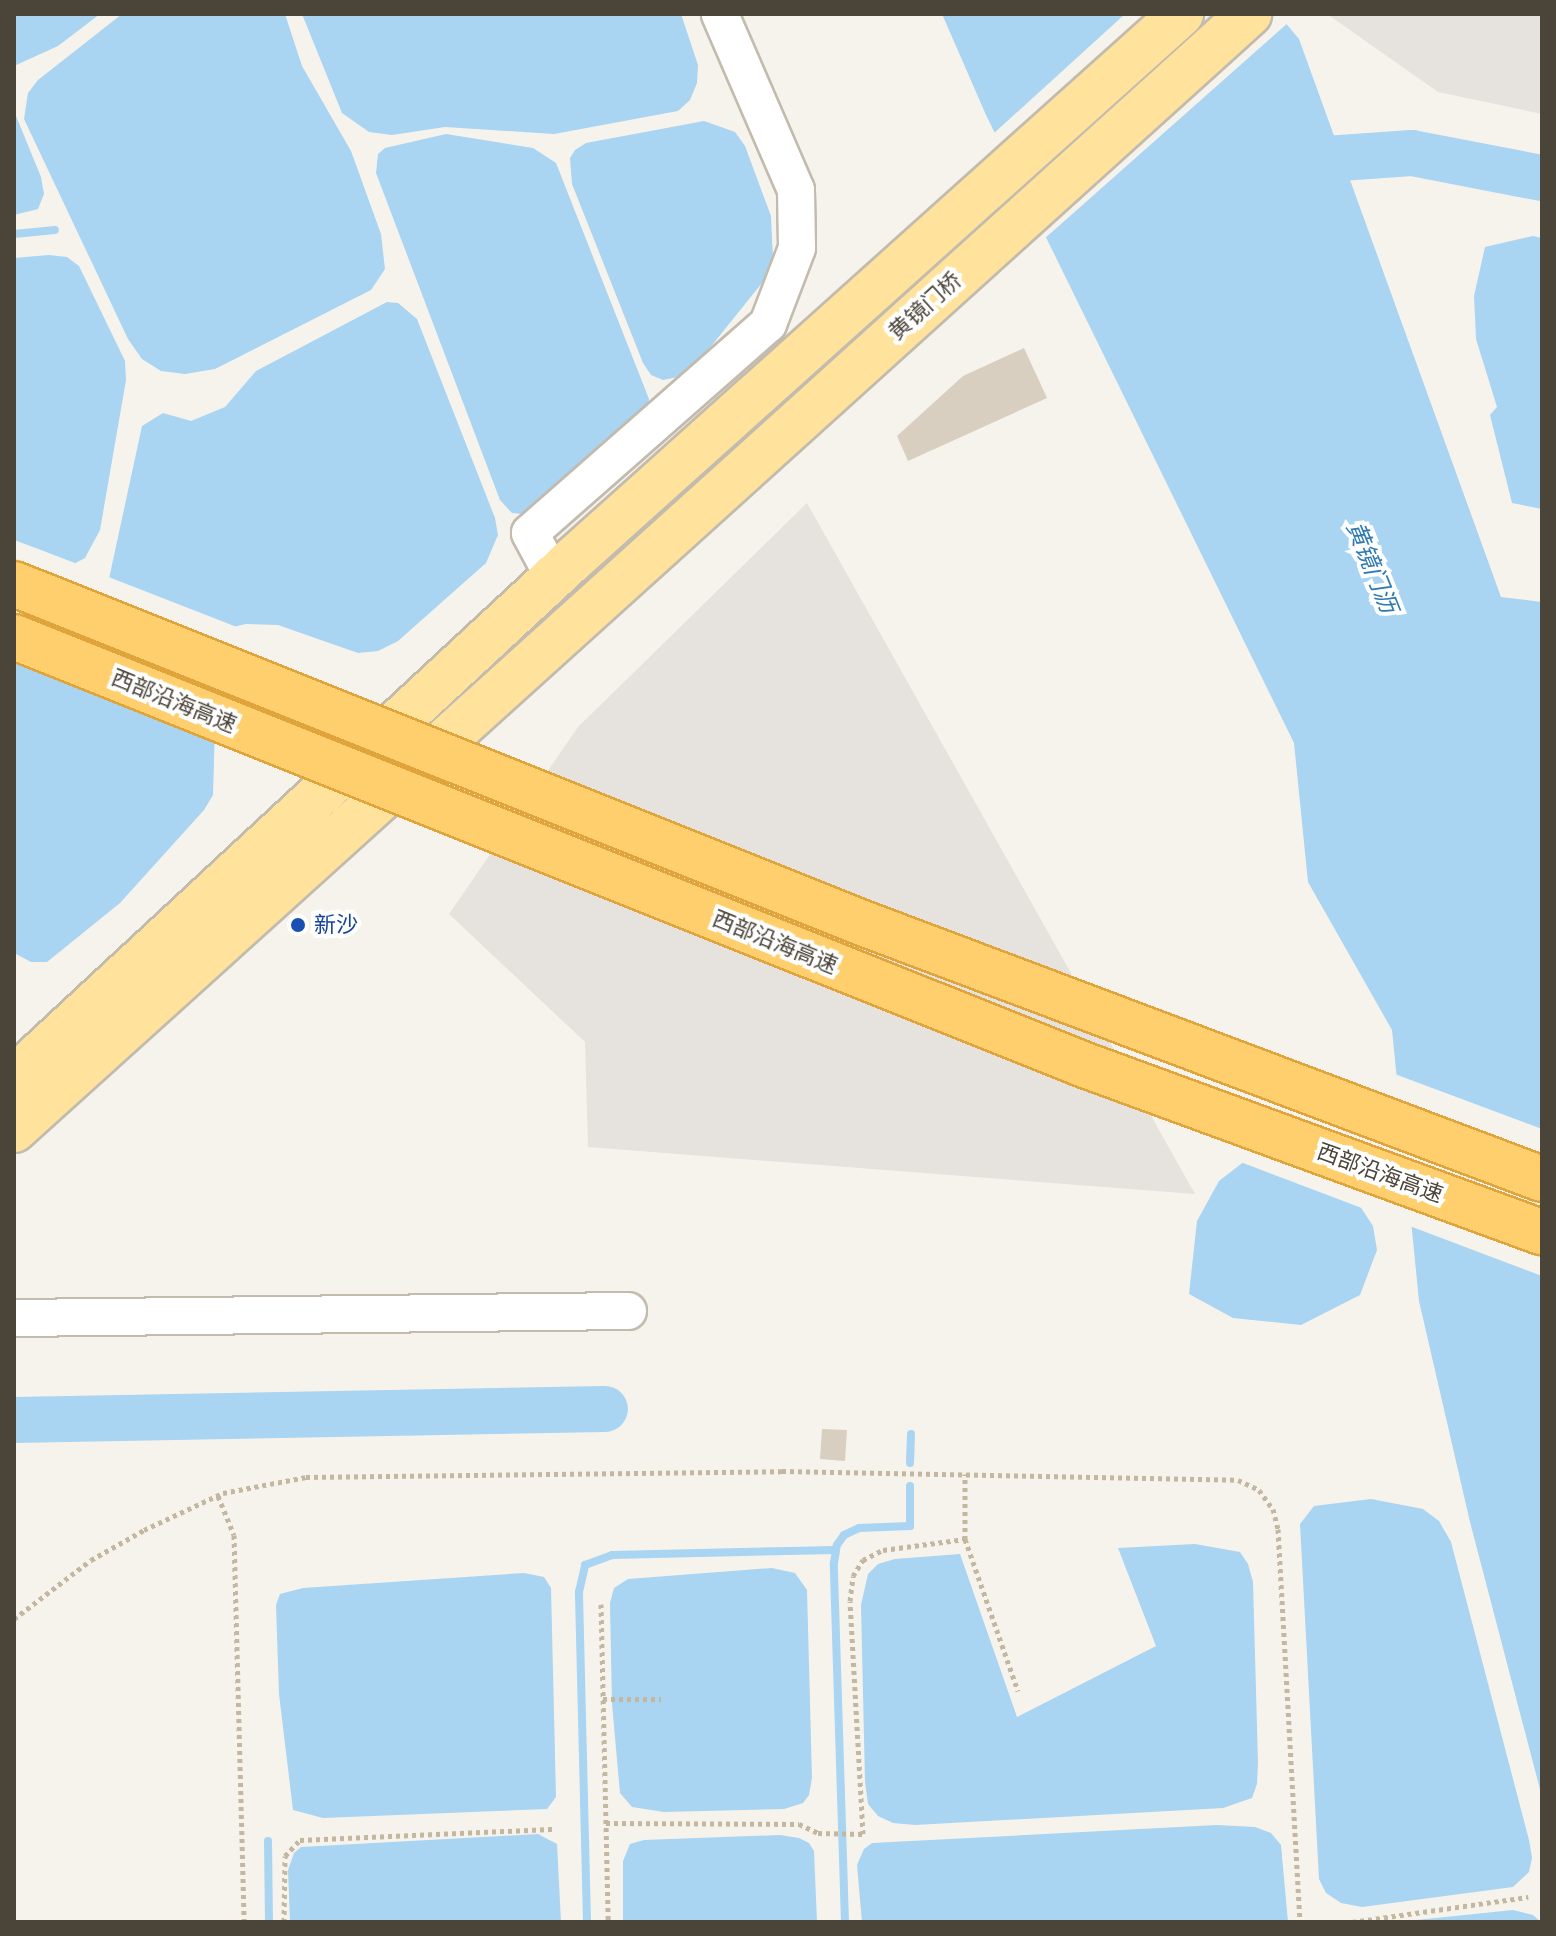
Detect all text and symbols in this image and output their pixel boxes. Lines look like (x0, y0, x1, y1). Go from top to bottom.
street label: 黄镜门桥 (883, 267, 967, 345)
water label: 黄镜门沥 (1341, 517, 1403, 617)
street label: 西部沿海高速 (108, 664, 240, 738)
street label: 西部沿海高速 (709, 905, 841, 979)
place label: 新沙 (314, 912, 358, 938)
marker: 新沙 (289, 916, 307, 934)
street label: 西部沿海高速 (1313, 1138, 1447, 1208)

